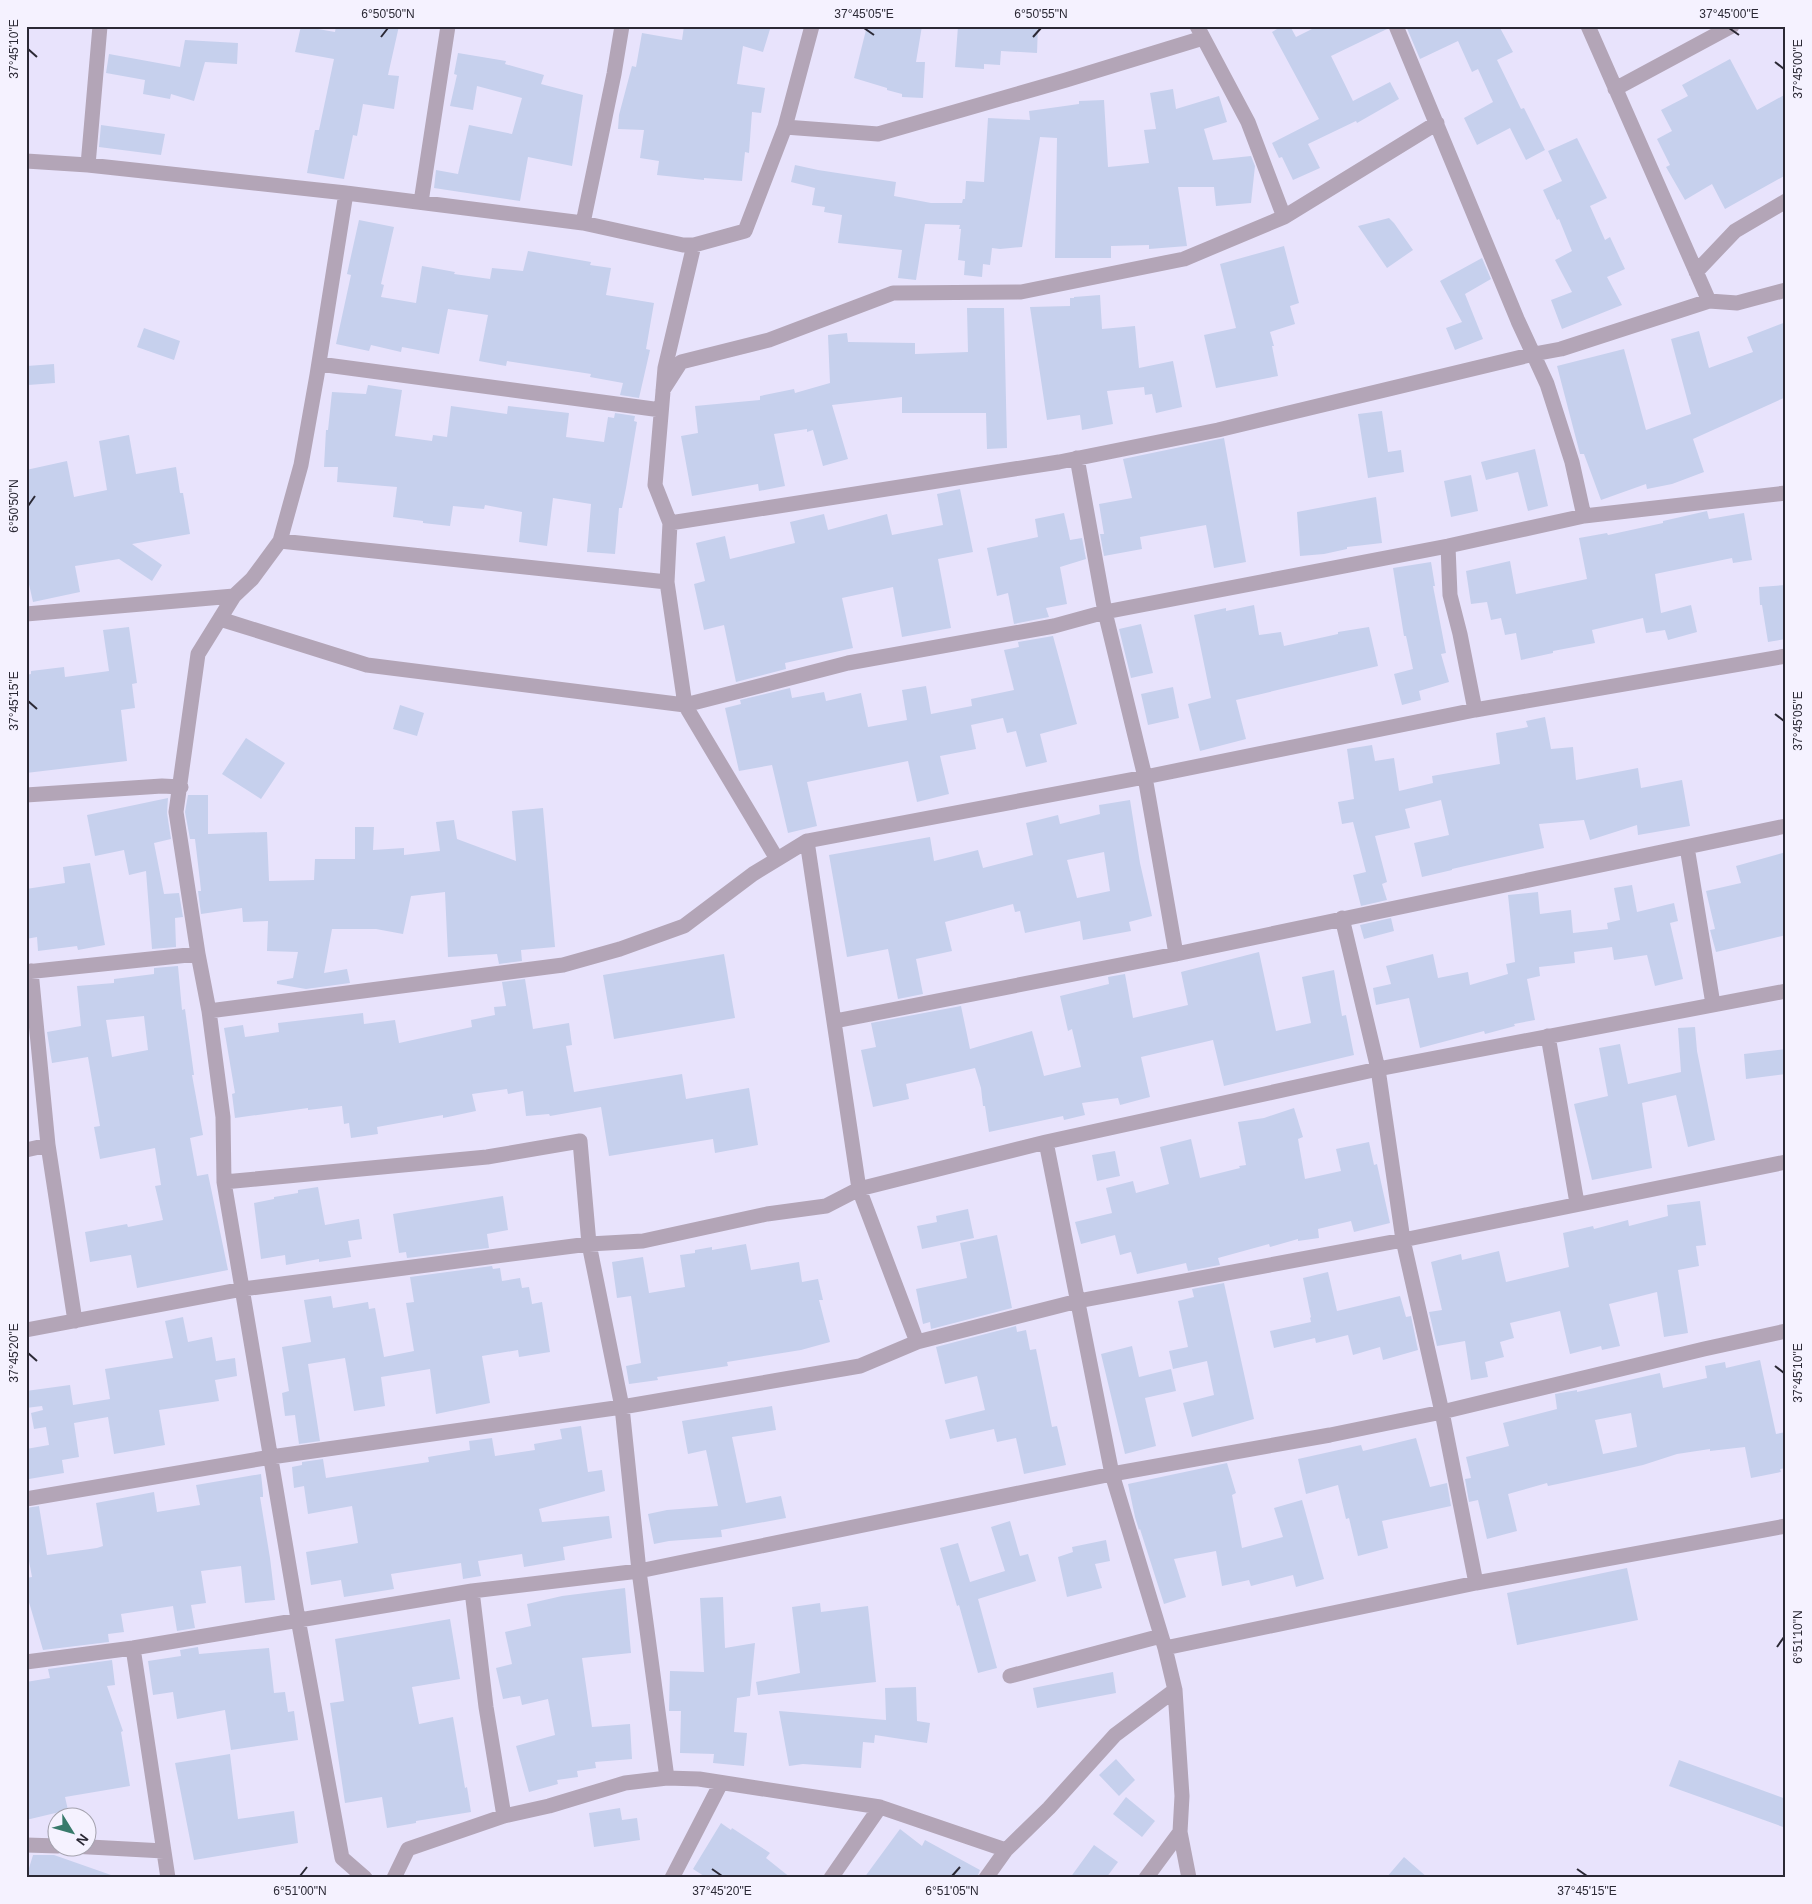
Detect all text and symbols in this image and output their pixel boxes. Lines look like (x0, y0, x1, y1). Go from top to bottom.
text: 6°50'50"N (361, 7, 415, 21)
text: 37°45'05"E (834, 7, 894, 21)
text: 6°50'55"N (1014, 7, 1068, 21)
text: 37°45'00"E (1699, 7, 1759, 21)
text: 37°45'10"E (7, 19, 21, 79)
text: 37°45'00"E (1791, 39, 1805, 99)
text: 6°50'50"N (7, 479, 21, 533)
text: 37°45'15"E (7, 671, 21, 731)
text: 37°45'05"E (1791, 691, 1805, 751)
text: 37°45'20"E (7, 1323, 21, 1383)
text: 37°45'10"E (1791, 1343, 1805, 1403)
text: 6°51'10"N (1791, 1610, 1805, 1664)
north arrow (48, 1806, 98, 1856)
text: N (73, 1831, 92, 1849)
text: 6°51'00"N (273, 1884, 327, 1898)
text: 37°45'20"E (692, 1884, 752, 1898)
text: 6°51'05"N (925, 1884, 979, 1898)
text: 37°45'15"E (1557, 1884, 1617, 1898)

